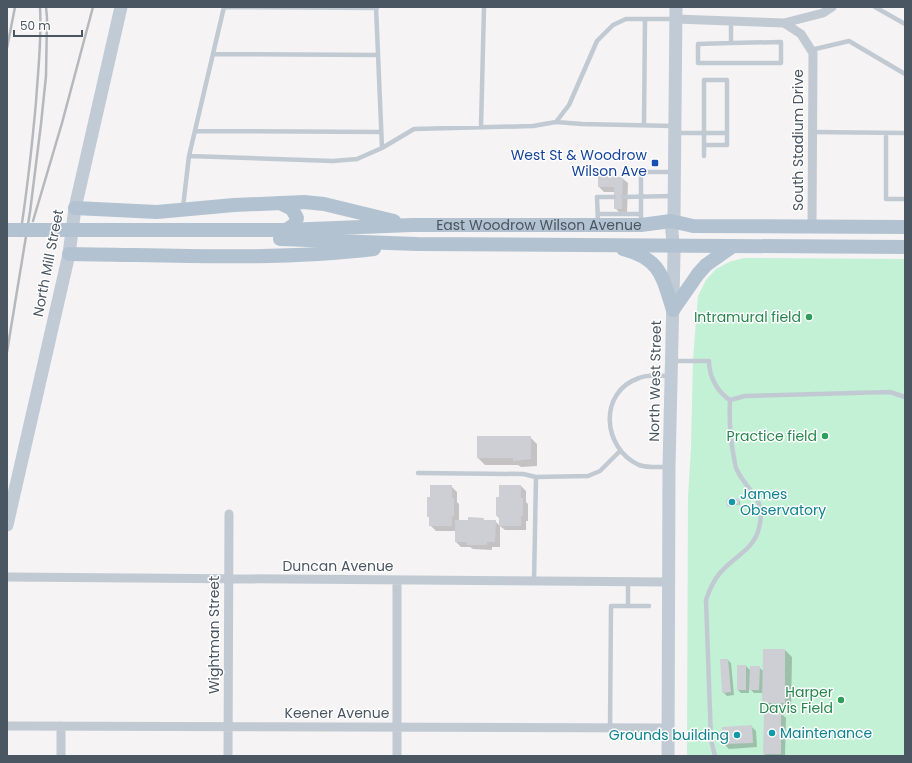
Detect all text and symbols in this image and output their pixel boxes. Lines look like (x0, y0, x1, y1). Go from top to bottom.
scale bar (14, 12, 82, 38)
text: 50 m (20, 17, 51, 34)
street label: South Stadium Drive (788, 69, 808, 211)
place label: West St & Woodrow Wilson Ave (511, 145, 648, 181)
marker: West St & Woodrow Wilson Ave (650, 158, 660, 168)
street label: North Mill Street (28, 208, 68, 318)
street label: East Woodrow Wilson Avenue (436, 215, 642, 235)
place label: Intramural field (694, 307, 801, 327)
marker: Intramural field (804, 312, 814, 322)
street label: North West Street (644, 320, 666, 442)
place label: Practice field (727, 426, 817, 446)
marker: Practice field (820, 431, 830, 441)
place label: James Observatory (740, 484, 826, 520)
marker: James Observatory (727, 497, 737, 507)
street label: Duncan Avenue (282, 556, 394, 576)
street label: Wightman Street (204, 576, 224, 694)
place label: Harper Davis Field (759, 682, 833, 718)
marker: Harper Davis Field (836, 695, 846, 705)
street label: Keener Avenue (285, 703, 390, 723)
place label: Maintenance (780, 723, 873, 743)
place label: Grounds building (609, 725, 729, 745)
marker: Maintenance (767, 728, 777, 738)
marker: Grounds building (732, 730, 742, 740)

